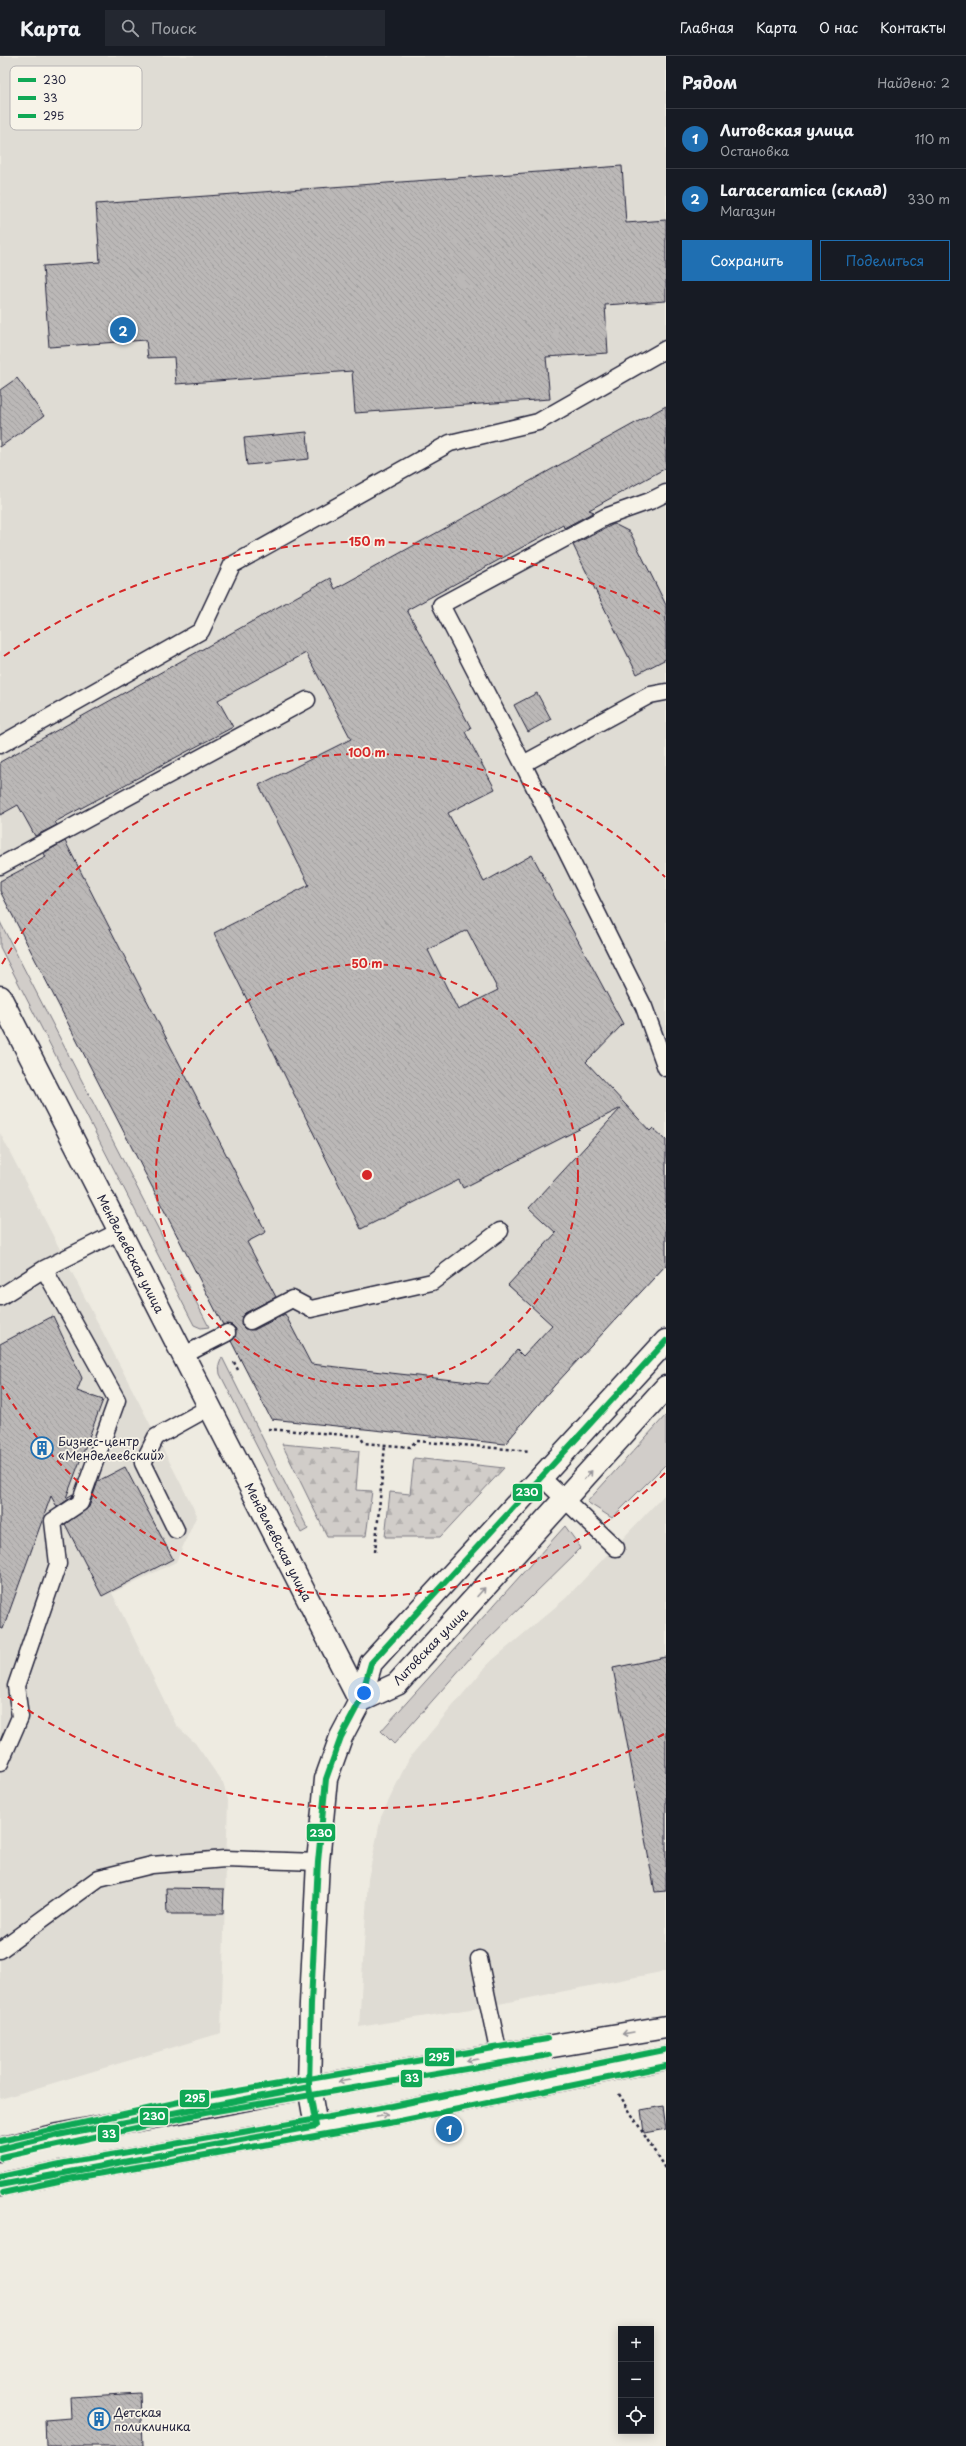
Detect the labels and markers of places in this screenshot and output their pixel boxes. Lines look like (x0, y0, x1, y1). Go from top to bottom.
pin: 2 (110, 315, 136, 345)
centre of rings (360, 1168, 374, 1182)
place label: Бизнес-центр «Менделеевский» (58, 1432, 164, 1464)
building icon: Бизнес-центр «Менделеевский» (29, 1435, 55, 1461)
pin: 1 (436, 2114, 462, 2144)
place label: Детская поликлиника (113, 2403, 191, 2435)
building icon: Детская поликлиника (86, 2406, 112, 2432)

